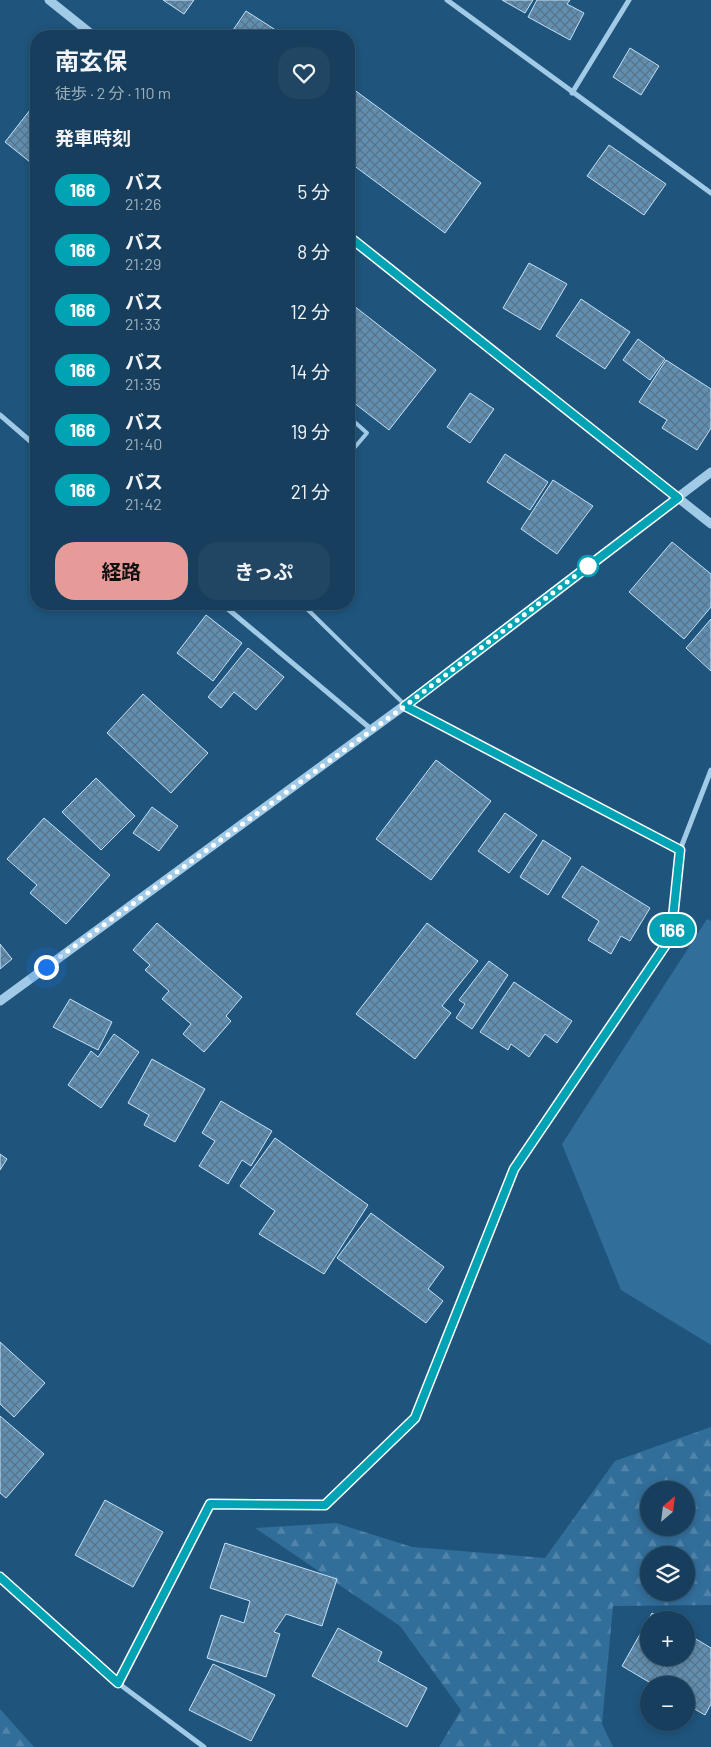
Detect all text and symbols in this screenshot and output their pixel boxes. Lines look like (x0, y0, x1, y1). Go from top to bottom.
text: 南玄保 (55, 46, 127, 75)
button: heart (278, 47, 330, 99)
text: 徒歩 · 2 分 · 110 m (55, 83, 171, 102)
text: 発車時刻 (55, 126, 131, 149)
text: バス (125, 170, 163, 193)
text: 166 (70, 179, 95, 201)
text: 5 分 (297, 180, 330, 203)
text: 21:26 (125, 194, 161, 213)
text: バス (125, 230, 163, 253)
text: 166 (70, 239, 95, 261)
text: 8 分 (297, 240, 330, 263)
text: 21:29 (125, 254, 161, 273)
text: バス (125, 290, 163, 313)
text: 166 (70, 299, 95, 321)
text: 12 分 (290, 300, 330, 323)
text: 21:33 (125, 314, 161, 333)
text: バス (125, 350, 163, 373)
text: 166 (70, 359, 95, 381)
text: 14 分 (290, 360, 330, 383)
text: 21:35 (125, 374, 161, 393)
text: バス (125, 410, 163, 433)
text: 166 (70, 419, 95, 441)
text: 19 分 (291, 420, 330, 443)
text: 21:40 (125, 434, 162, 453)
text: バス (125, 470, 163, 493)
text: 166 (70, 479, 95, 501)
text: 21 分 (291, 480, 330, 503)
text: 21:42 (125, 494, 162, 513)
button: 経路 (55, 542, 188, 600)
button: きっぷ (198, 542, 330, 600)
unlabelled marker (577, 555, 599, 577)
line badge: 166 (643, 914, 701, 946)
text: 166 (659, 919, 685, 941)
your location (34, 955, 59, 980)
north arrow (640, 1481, 695, 1536)
map controls (640, 1481, 695, 1731)
button: layers (640, 1546, 695, 1601)
button: + (640, 1611, 695, 1666)
button: − (640, 1676, 695, 1731)

